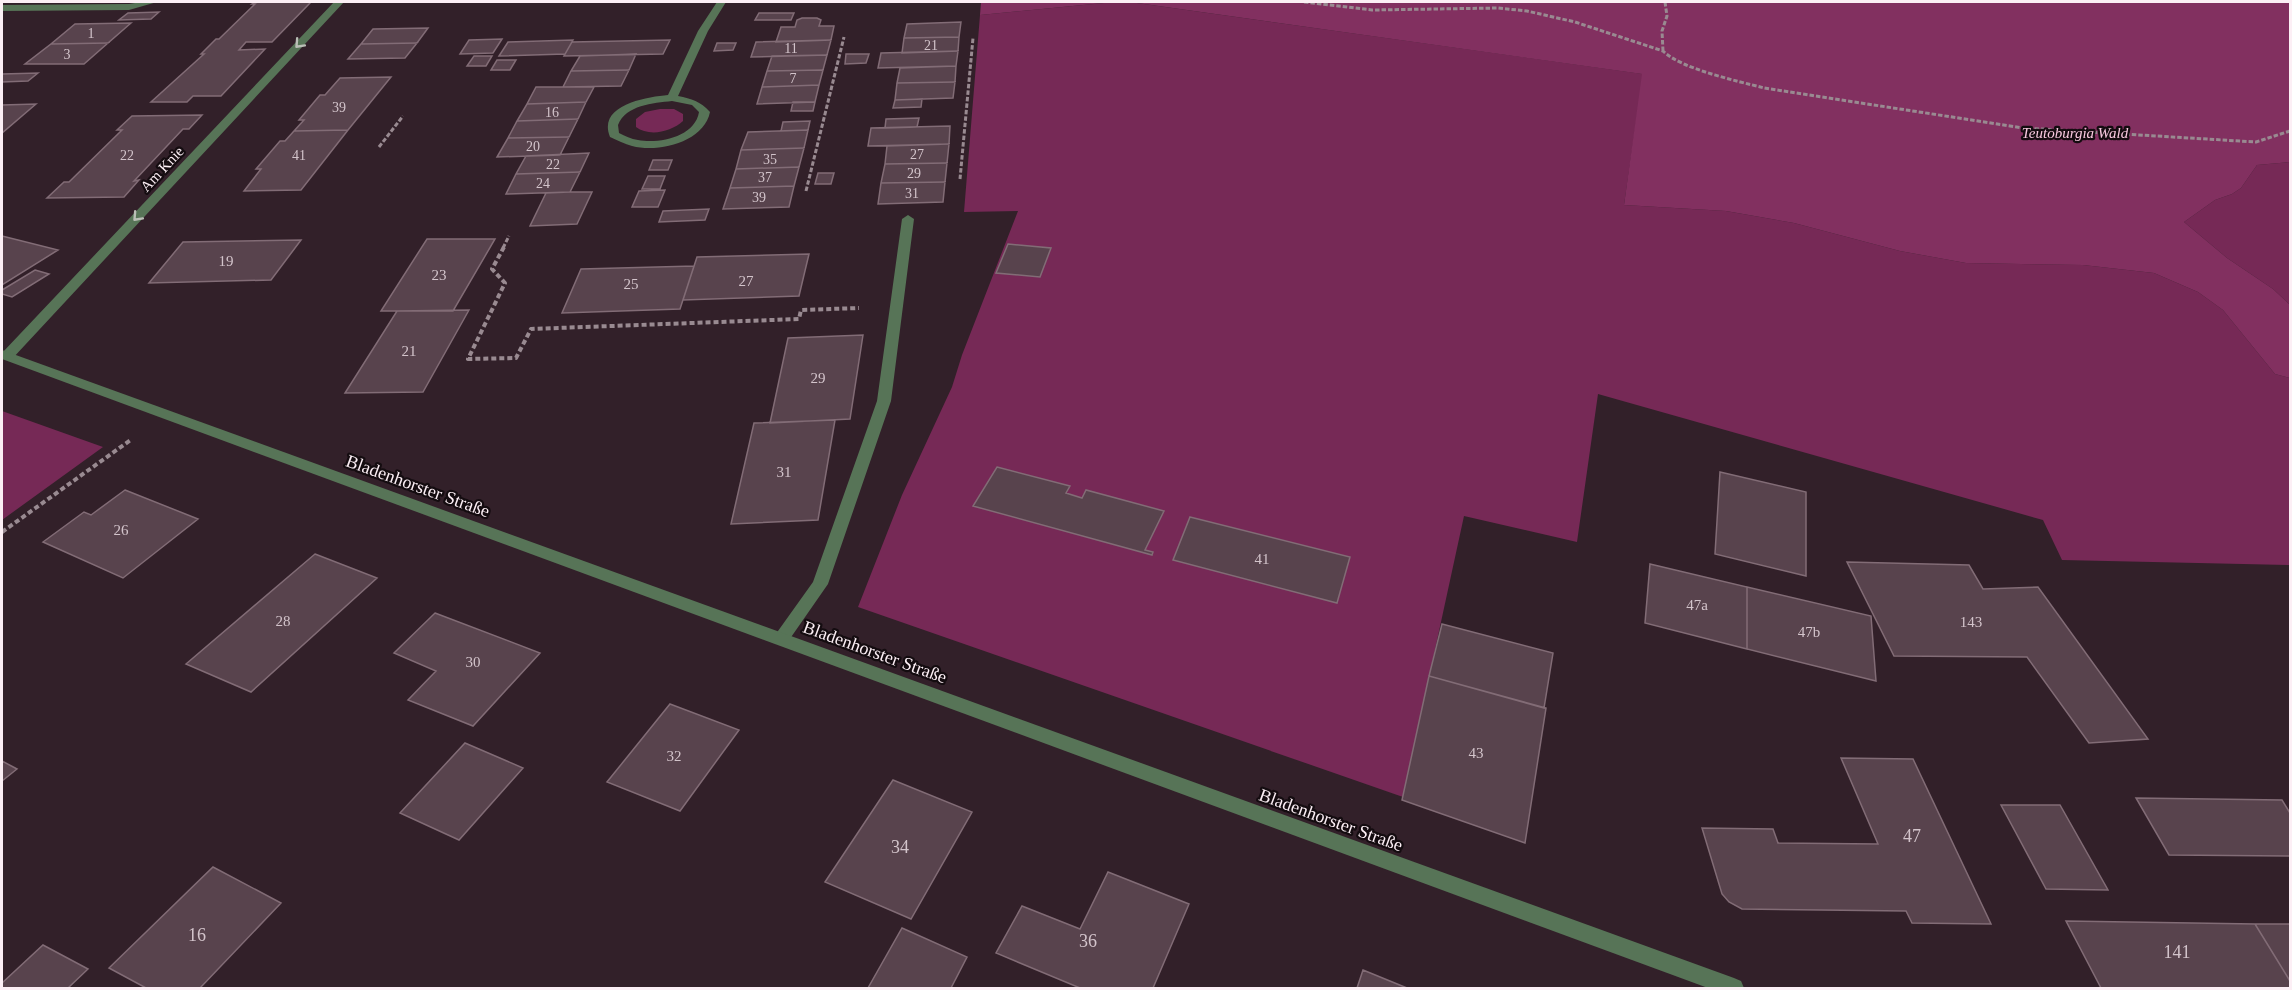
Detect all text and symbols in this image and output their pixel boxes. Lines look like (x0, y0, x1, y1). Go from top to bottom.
house number: 1 (88, 26, 95, 41)
one-way arrow (296, 37, 307, 48)
house number: 21 (924, 38, 938, 53)
house number: 11 (784, 41, 798, 56)
house number: 3 (64, 47, 71, 62)
house number: 7 (790, 71, 797, 86)
house number: 39 (332, 100, 346, 115)
house number: 16 (545, 105, 559, 120)
park label: Teutoburgia Wald (2022, 125, 2129, 141)
house number: 20 (526, 139, 540, 154)
street label: Am Knie (137, 143, 187, 195)
house number: 27 (910, 147, 924, 162)
house number: 22 (120, 148, 134, 163)
house number: 41 (292, 148, 306, 163)
house number: 35 (763, 152, 777, 167)
house number: 22 (546, 157, 560, 172)
house number: 29 (907, 166, 921, 181)
house number: 37 (758, 170, 772, 185)
house number: 24 (536, 176, 550, 191)
house number: 31 (905, 186, 919, 201)
house number: 39 (752, 190, 766, 205)
one-way arrow (134, 210, 145, 221)
house number: 19 (219, 253, 234, 269)
house number: 23 (432, 267, 447, 283)
house number: 27 (739, 273, 754, 289)
house number: 25 (624, 276, 639, 292)
house number: 21 (402, 343, 417, 359)
house number: 29 (811, 370, 826, 386)
street label: Bladenhorster Straße (343, 451, 493, 521)
house number: 31 (777, 464, 792, 480)
house number: 26 (114, 522, 129, 538)
house number: 41 (1255, 551, 1270, 567)
house number: 47a (1686, 597, 1708, 613)
house number: 28 (276, 613, 291, 629)
house number: 143 (1960, 614, 1982, 630)
street label: Bladenhorster Straße (800, 617, 950, 687)
house number: 47b (1798, 624, 1820, 640)
house number: 30 (466, 654, 481, 670)
house number: 43 (1469, 745, 1484, 761)
house number: 32 (667, 748, 682, 764)
street label: Bladenhorster Straße (1256, 785, 1406, 855)
house number: 47 (1903, 826, 1921, 846)
house number: 34 (891, 837, 909, 857)
house number: 16 (188, 925, 206, 945)
house number: 36 (1079, 931, 1097, 951)
house number: 141 (2164, 942, 2191, 962)

